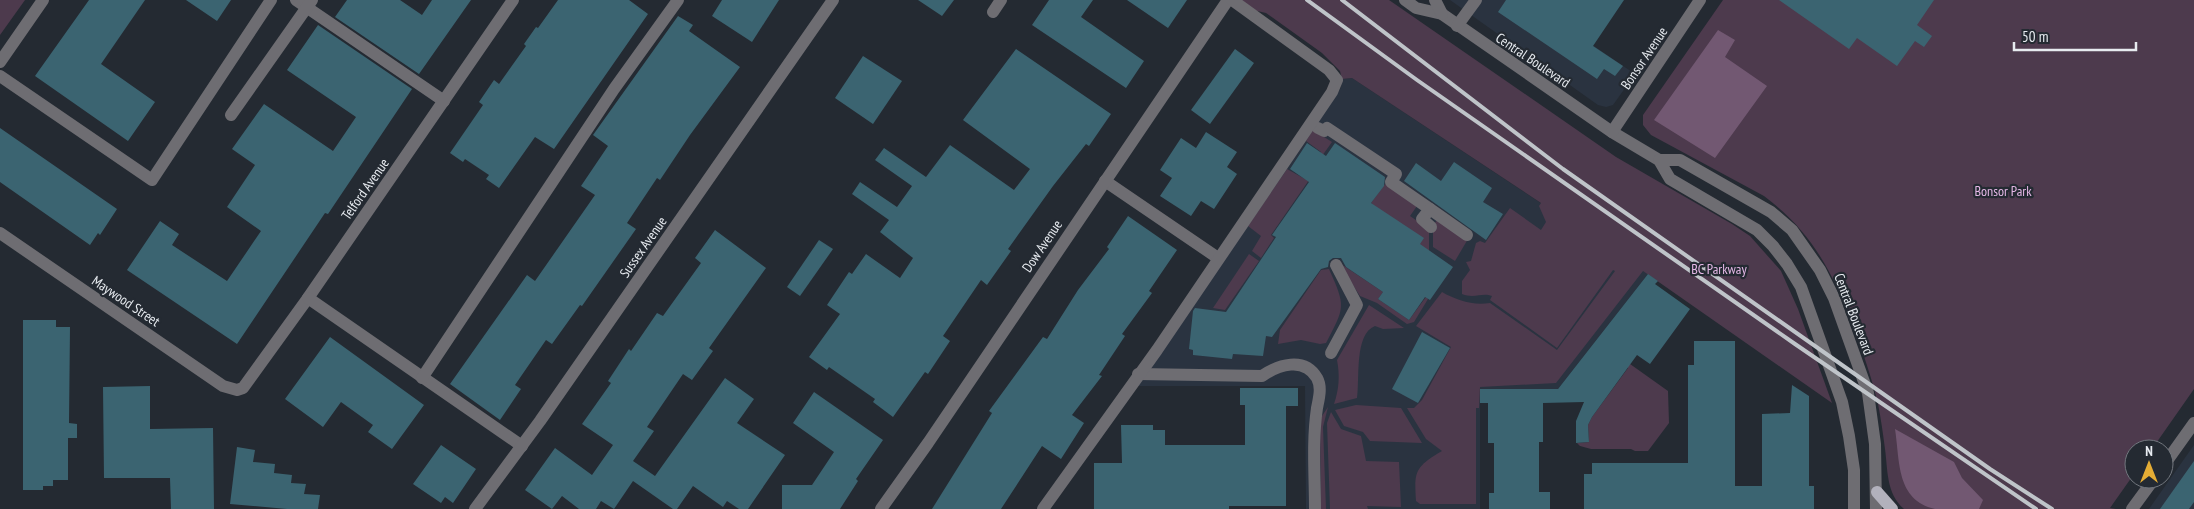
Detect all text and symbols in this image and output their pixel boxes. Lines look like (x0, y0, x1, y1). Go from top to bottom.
scale bar (2014, 20, 2136, 52)
street label: Bonsor Avenue (1617, 23, 1672, 93)
text: 50 m (2022, 27, 2048, 46)
street label: Central Boulevard (1492, 29, 1574, 91)
street label: Telford Avenue (337, 154, 393, 223)
park label: Bonsor Park (1974, 182, 2032, 200)
street label: Sussex Avenue (615, 213, 671, 281)
street label: Dow Avenue (1018, 216, 1066, 276)
park label: BC Parkway (1691, 260, 1747, 278)
street label: Central Boulevard (1830, 271, 1878, 357)
street label: Maywood Street (89, 272, 164, 330)
north arrow (2124, 439, 2174, 489)
text: N (2145, 442, 2153, 460)

